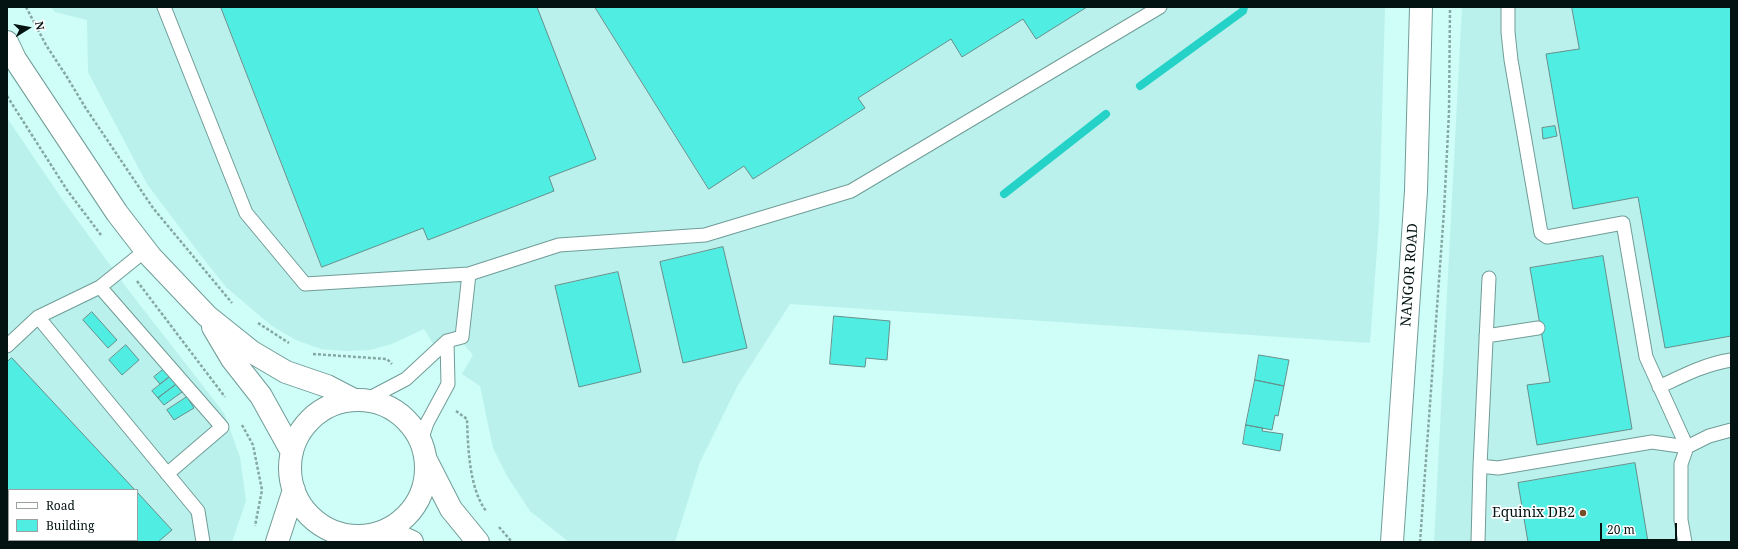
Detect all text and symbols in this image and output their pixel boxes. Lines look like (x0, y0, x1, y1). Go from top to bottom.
north arrow (8, 8, 48, 48)
text: N (32, 20, 48, 31)
street label: NANGOR ROAD (1398, 223, 1422, 327)
legend (8, 489, 138, 541)
text: Road (46, 497, 75, 514)
place label: Equinix DB2 (1492, 505, 1575, 521)
marker: Equinix DB2 (1578, 508, 1588, 518)
scale bar (1602, 515, 1679, 541)
text: Building (46, 517, 94, 534)
text: 20 m (1607, 521, 1635, 538)

